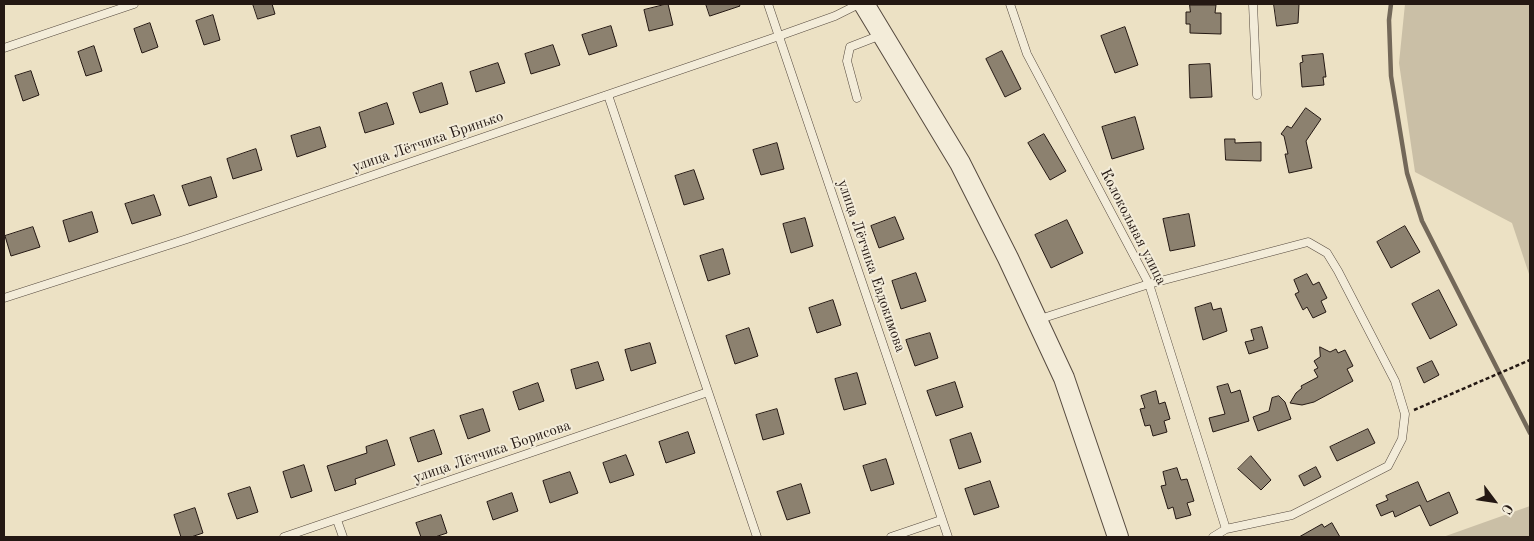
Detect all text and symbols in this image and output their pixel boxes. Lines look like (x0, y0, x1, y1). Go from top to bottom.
street label: улица Лётчика Бринько (350, 108, 506, 176)
street label: Колокольная улица (1096, 166, 1170, 288)
street label: улица Лётчика Евдокимова (833, 177, 909, 355)
street label: улица Лётчика Борисова (411, 417, 573, 487)
north arrow (1469, 476, 1519, 526)
text: С (1498, 501, 1515, 516)

